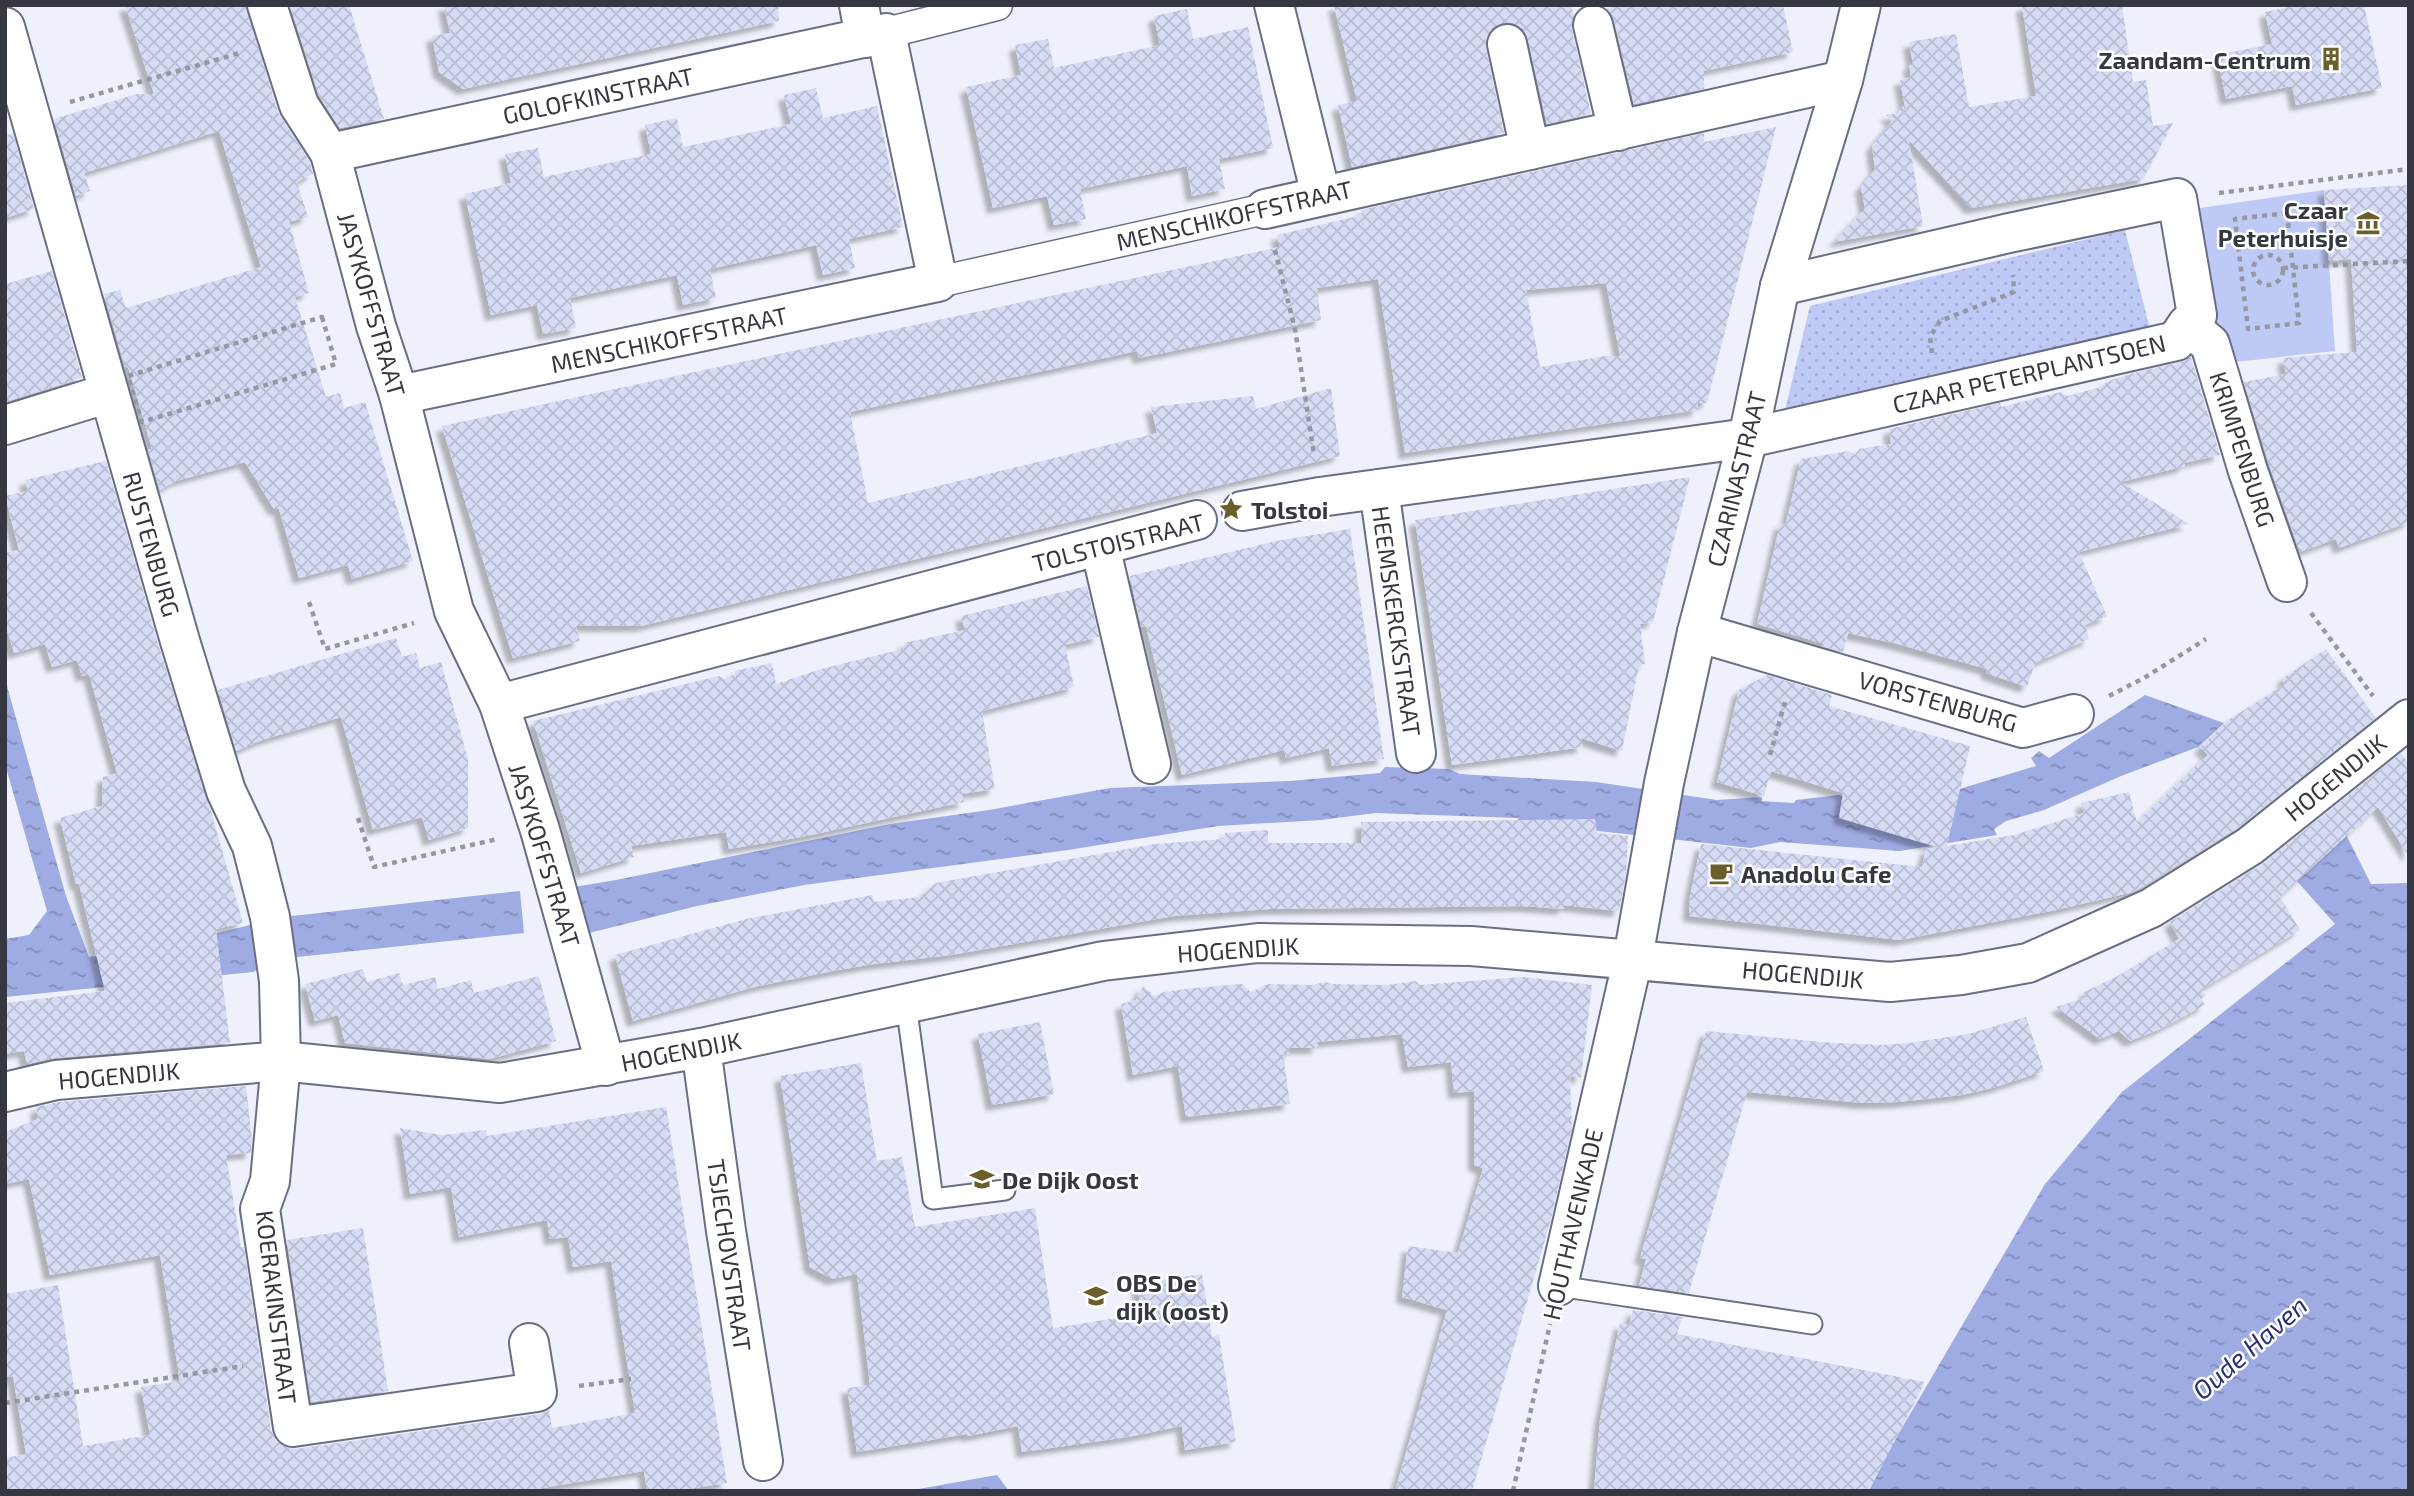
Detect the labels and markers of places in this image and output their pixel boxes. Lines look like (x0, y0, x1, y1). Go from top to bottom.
place label: Zaandam-Centrum (2099, 45, 2311, 74)
building icon: Zaandam-Centrum (2317, 45, 2345, 73)
place label: Czaar Peterhuisje (2218, 195, 2349, 252)
museum icon: Czaar Peterhuisje (2354, 209, 2382, 237)
place icon: Tolstoi (1217, 495, 1245, 523)
place label: Tolstoi (1251, 495, 1328, 524)
cafe icon: Anadolu Cafe (1707, 859, 1735, 887)
place label: Anadolu Cafe (1741, 859, 1891, 888)
school or university icon: De Dijk Oost (968, 1165, 996, 1193)
place label: De Dijk Oost (1002, 1165, 1139, 1194)
place label: OBS De dijk (oost) (1116, 1268, 1229, 1325)
school or university icon: OBS De dijk (oost) (1082, 1282, 1110, 1310)

